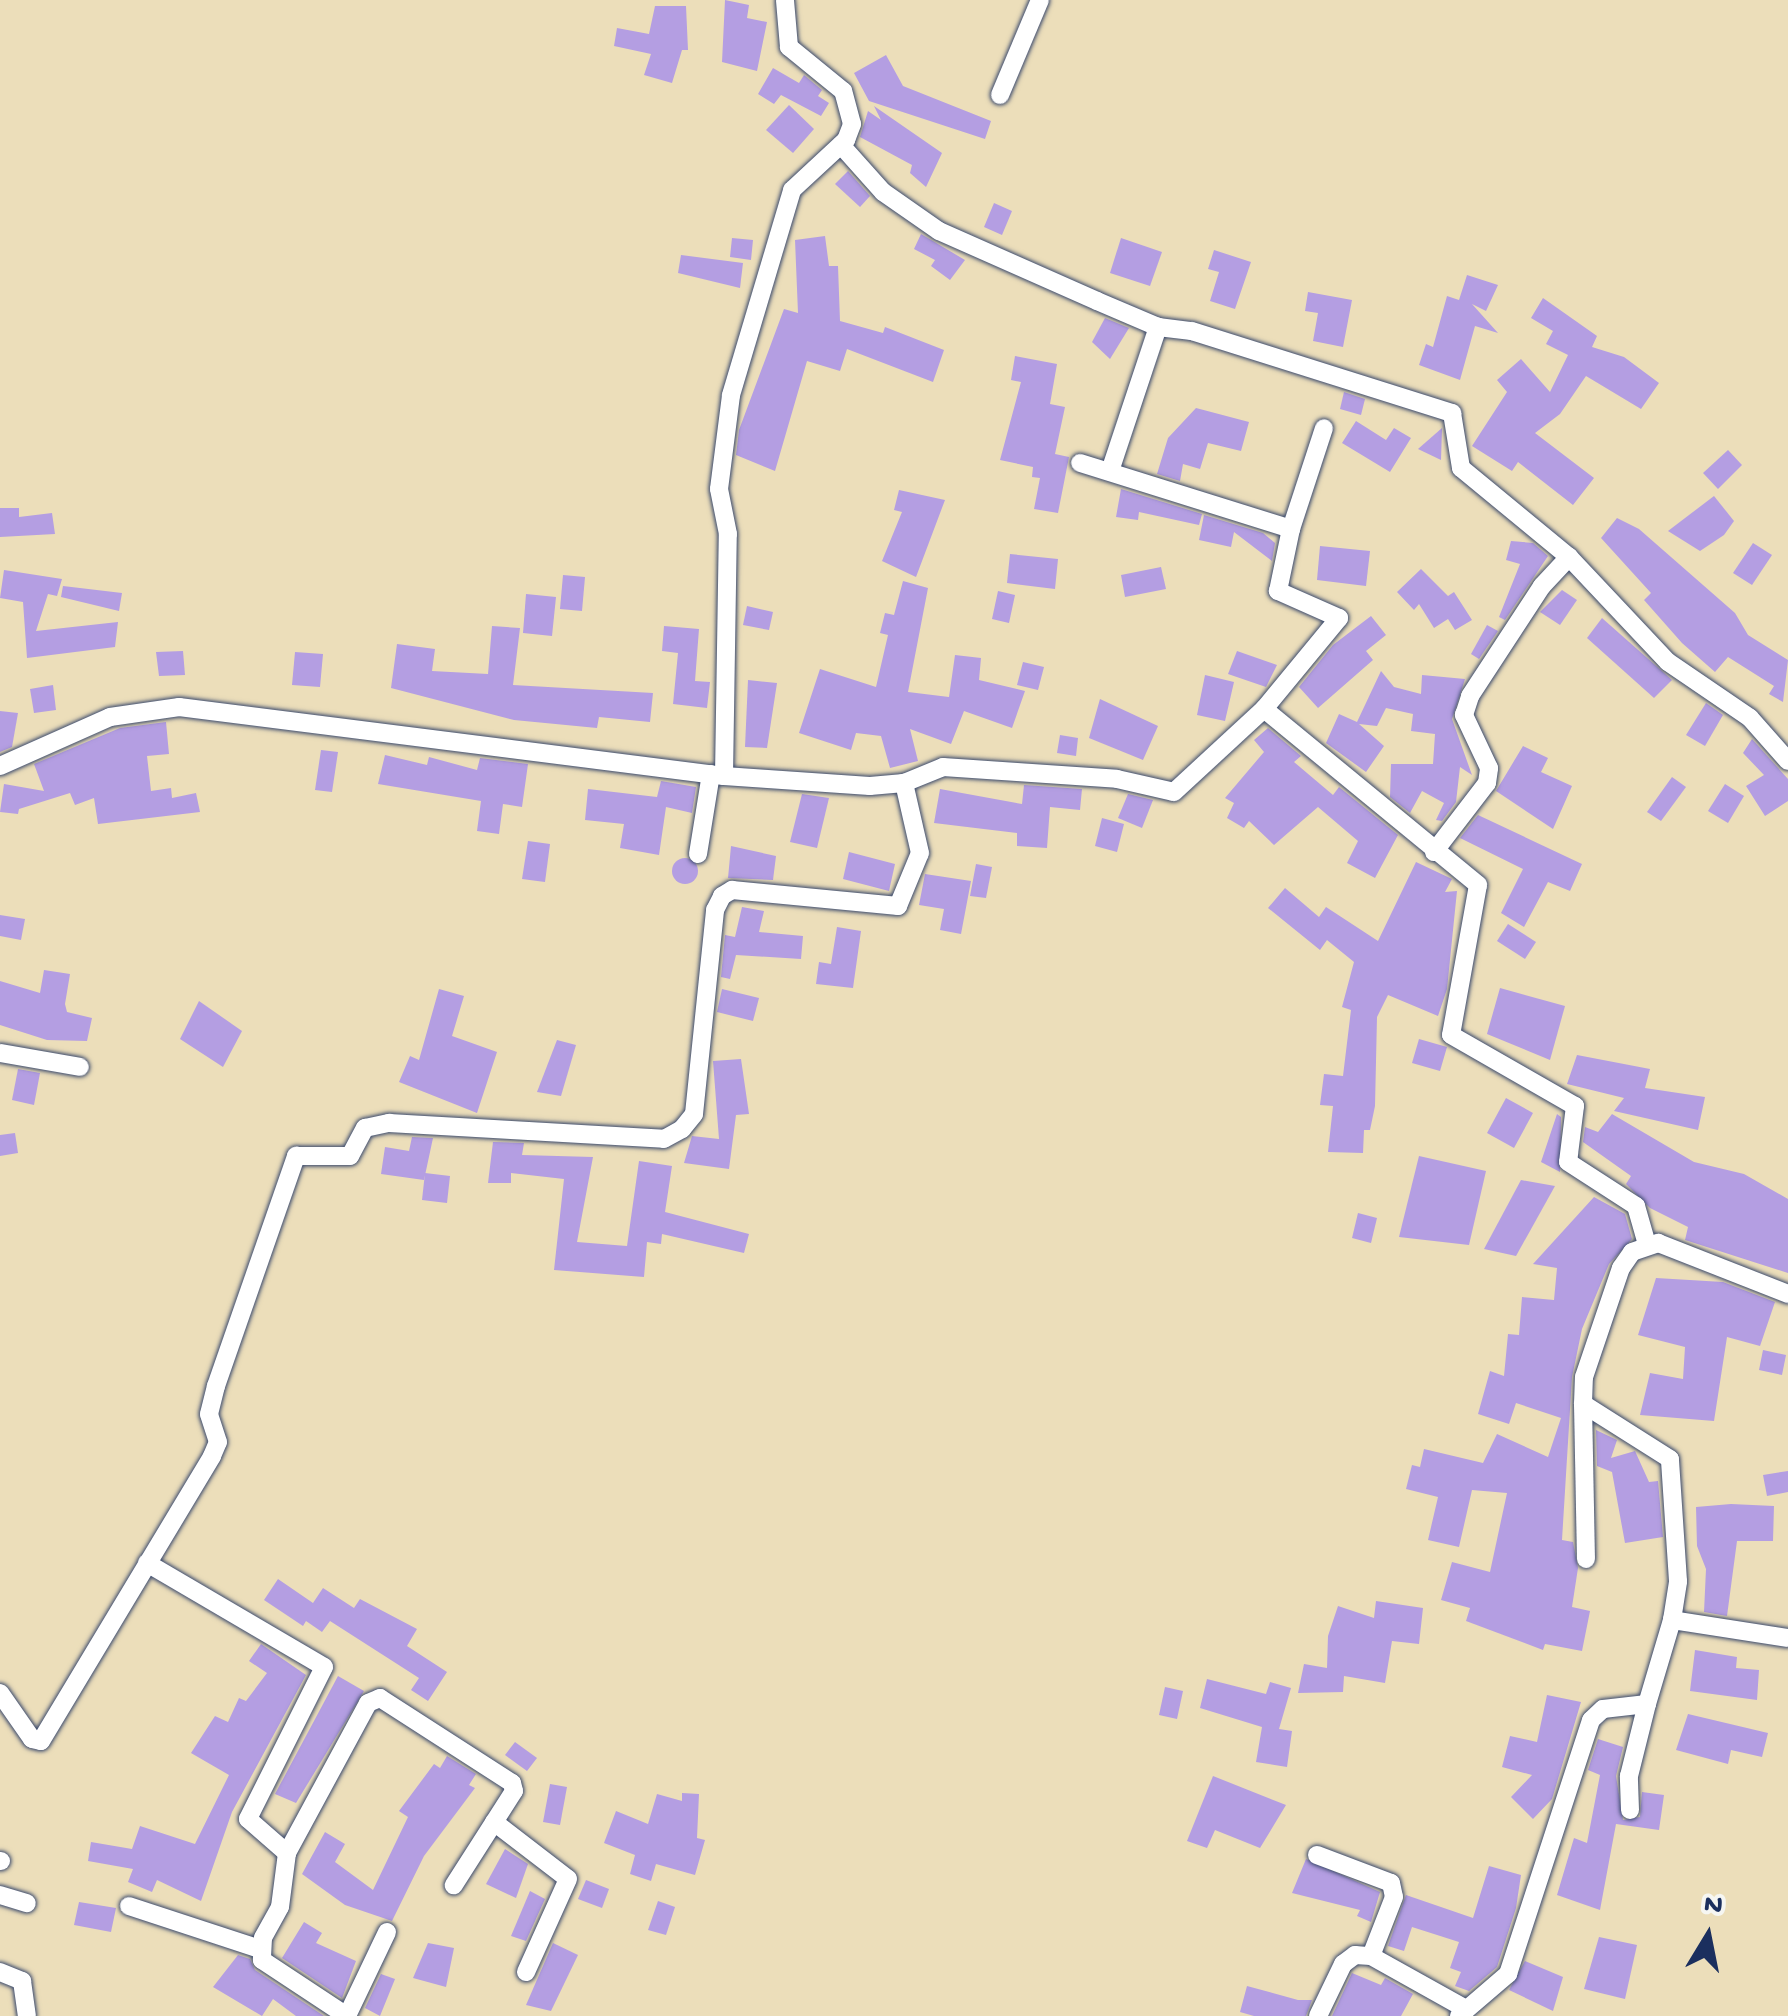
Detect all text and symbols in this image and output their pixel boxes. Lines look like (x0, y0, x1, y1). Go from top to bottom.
north arrow (1658, 1886, 1758, 1986)
text: N (1701, 1888, 1725, 1924)

